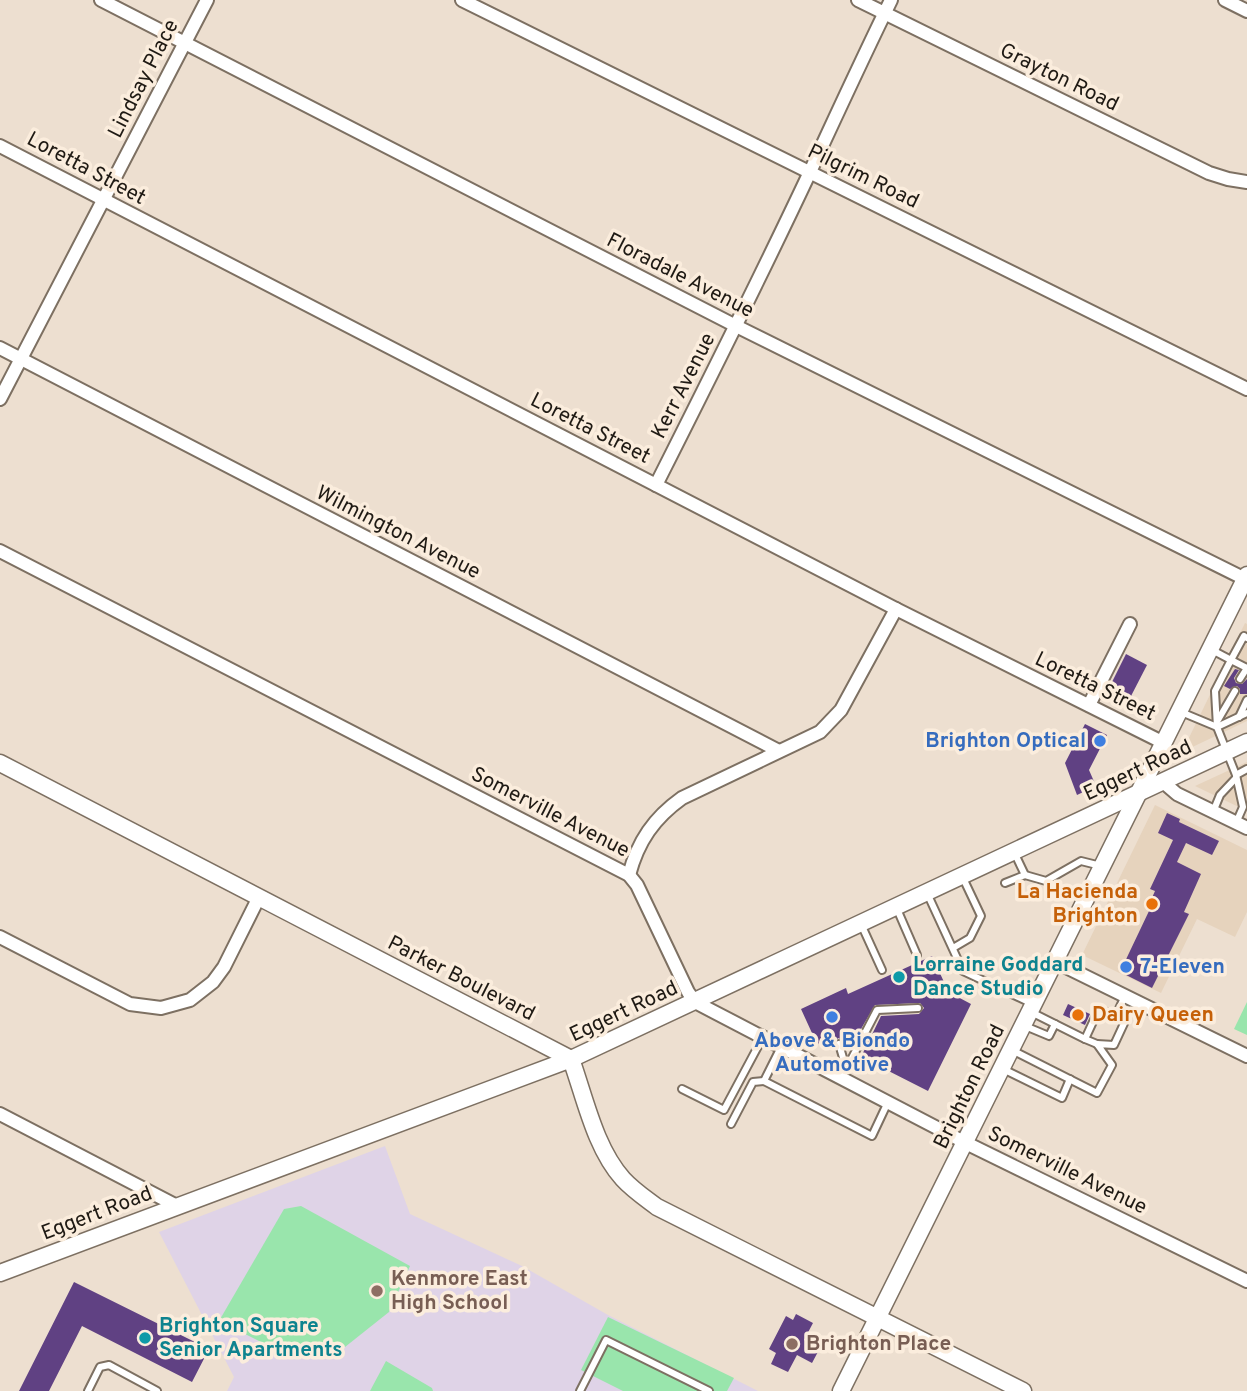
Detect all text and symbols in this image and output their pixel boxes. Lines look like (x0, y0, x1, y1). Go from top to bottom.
street label: Lindsay Place (103, 15, 185, 143)
street label: Grayton Road (995, 38, 1123, 118)
street label: Loretta Street (22, 126, 150, 212)
street label: Pilgrim Road (803, 138, 923, 216)
street label: Floradale Avenue (602, 227, 758, 325)
street label: Kerr Avenue (646, 328, 722, 444)
street label: Loretta Street (525, 387, 655, 471)
street label: Wilmington Avenue (311, 480, 485, 586)
street label: Loretta Street (1030, 646, 1160, 728)
place label: Brighton Optical (925, 728, 1086, 755)
marker: Brighton Optical (1092, 733, 1108, 749)
street label: Eggert Road (1079, 734, 1197, 808)
street label: Somerville Avenue (466, 761, 634, 865)
place label: La Hacienda Brighton (1017, 879, 1138, 930)
marker: La Hacienda Brighton (1144, 896, 1160, 912)
street label: Parker Boulevard (383, 930, 539, 1028)
place label: Lorraine Goddard Dance Studio (913, 952, 1083, 1003)
place label: 7-Eleven (1140, 954, 1225, 981)
marker: 7-Eleven (1118, 959, 1134, 975)
marker: Lorraine Goddard Dance Studio (891, 969, 907, 985)
street label: Eggert Road (565, 975, 683, 1049)
place label: Dairy Queen (1092, 1002, 1214, 1029)
marker: Dairy Queen (1070, 1007, 1086, 1023)
marker: Above & Biondo Automotive (824, 1009, 840, 1025)
street label: Brighton Road (928, 1020, 1012, 1154)
place label: Above & Biondo Automotive (754, 1028, 910, 1079)
street label: Somerville Avenue (983, 1121, 1151, 1221)
street label: Eggert Road (38, 1180, 156, 1248)
place label: Kenmore East High School (391, 1266, 528, 1317)
marker: Kenmore East High School (369, 1283, 385, 1299)
place label: Brighton Square Senior Apartments (159, 1313, 343, 1364)
marker: Brighton Square Senior Apartments (137, 1330, 153, 1346)
place label: Brighton Place (806, 1331, 951, 1358)
marker: Brighton Place (784, 1336, 800, 1352)

